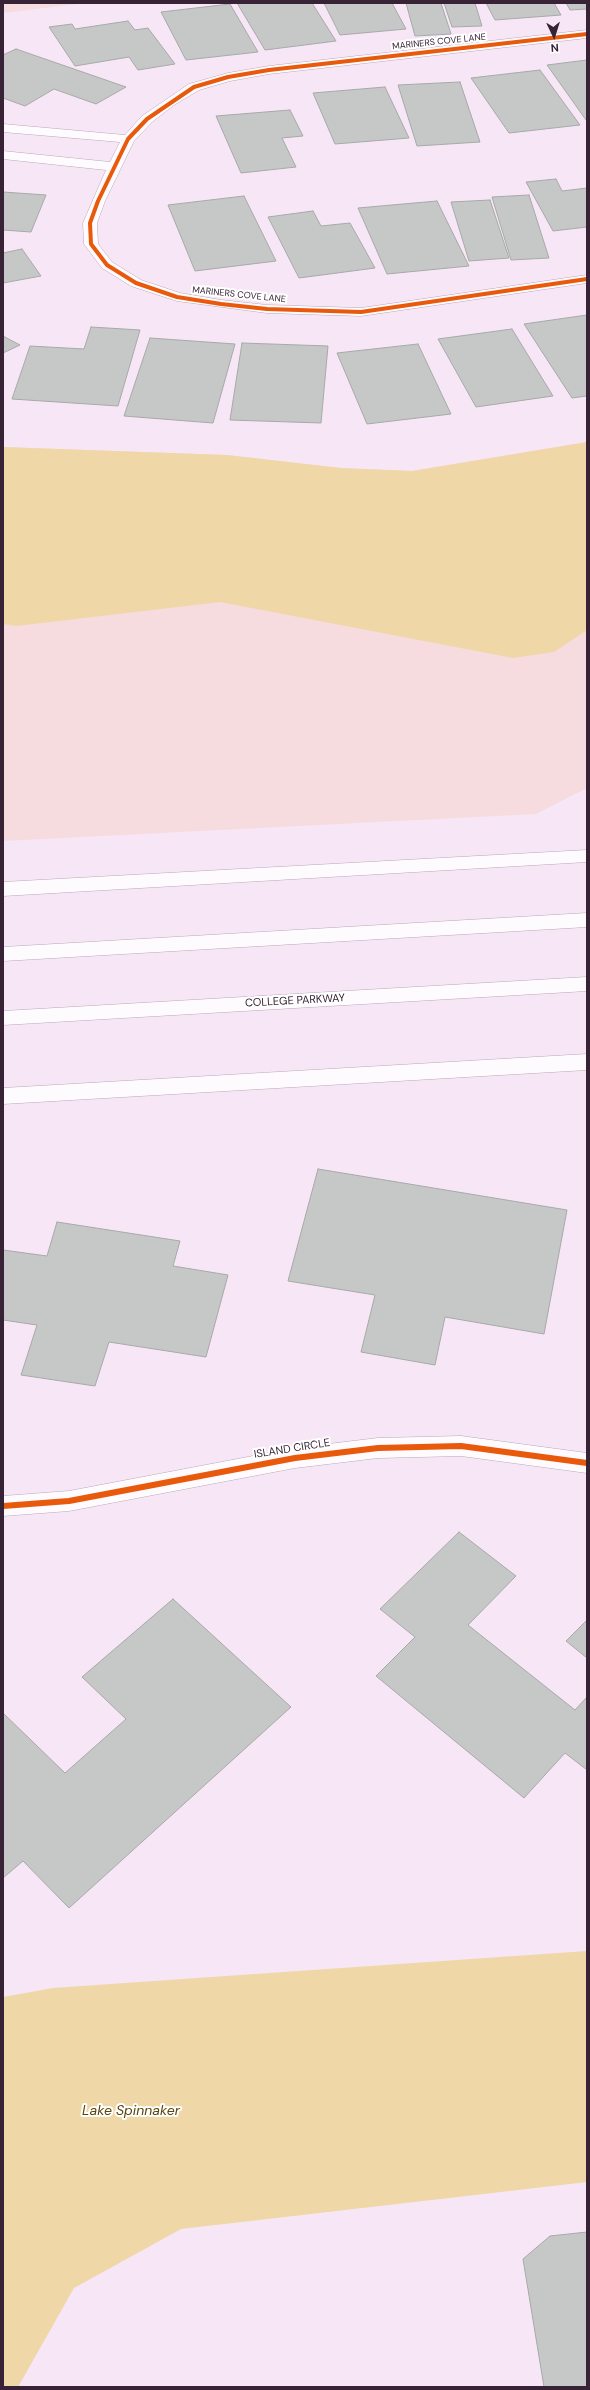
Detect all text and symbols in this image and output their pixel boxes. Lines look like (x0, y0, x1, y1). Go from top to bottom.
north arrow (534, 16, 574, 56)
street label: MARINERS COVE LANE (392, 32, 486, 52)
text: N (550, 41, 559, 55)
street label: MARINERS COVE LANE (192, 285, 286, 305)
street label: COLLEGE PARKWAY (245, 992, 345, 1010)
street label: ISLAND CIRCLE (253, 1436, 331, 1462)
water label: Lake Spinnaker (82, 2103, 180, 2119)

